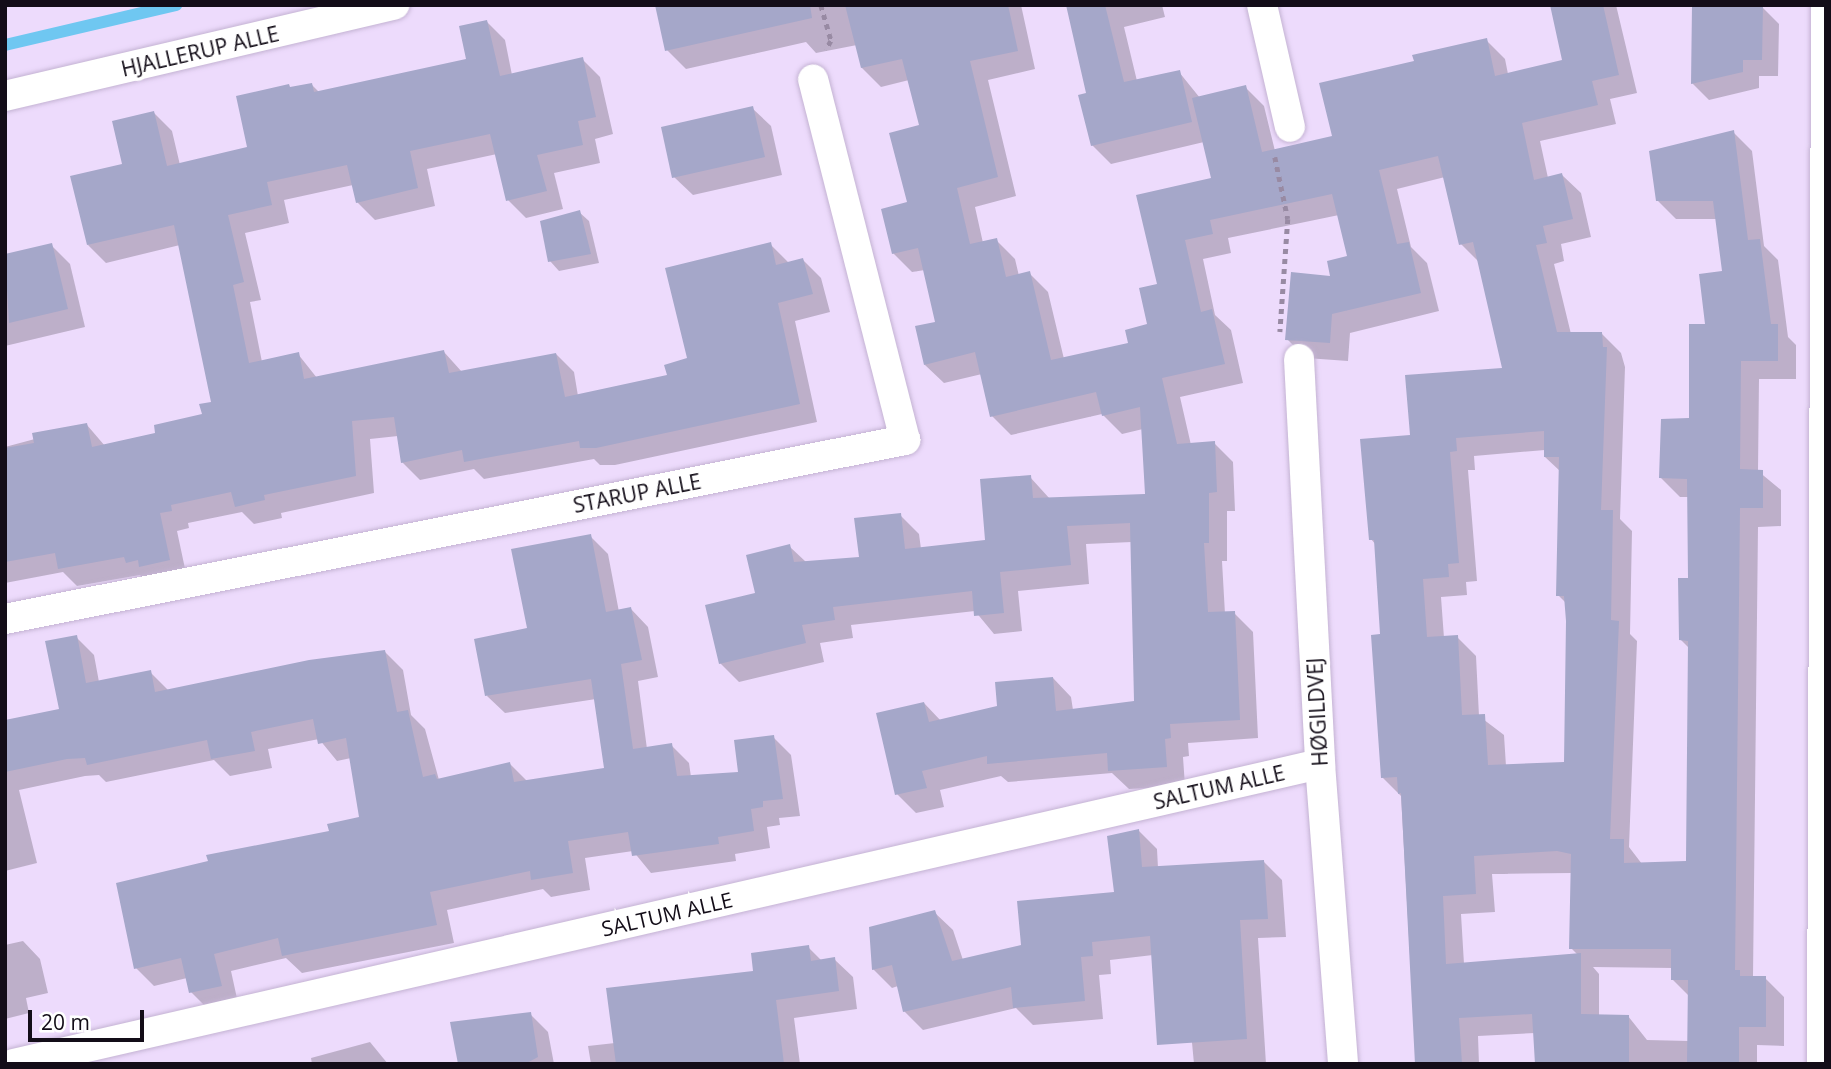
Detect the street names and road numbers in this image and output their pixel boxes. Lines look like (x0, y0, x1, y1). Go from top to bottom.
street label: HJALLERUP ALLE (119, 21, 281, 81)
street label: STARUP ALLE (571, 468, 703, 518)
street label: HØGILDVEJ (1302, 657, 1332, 767)
street label: SALTUM ALLE (1151, 760, 1287, 814)
street label: SALTUM ALLE (599, 887, 735, 941)

